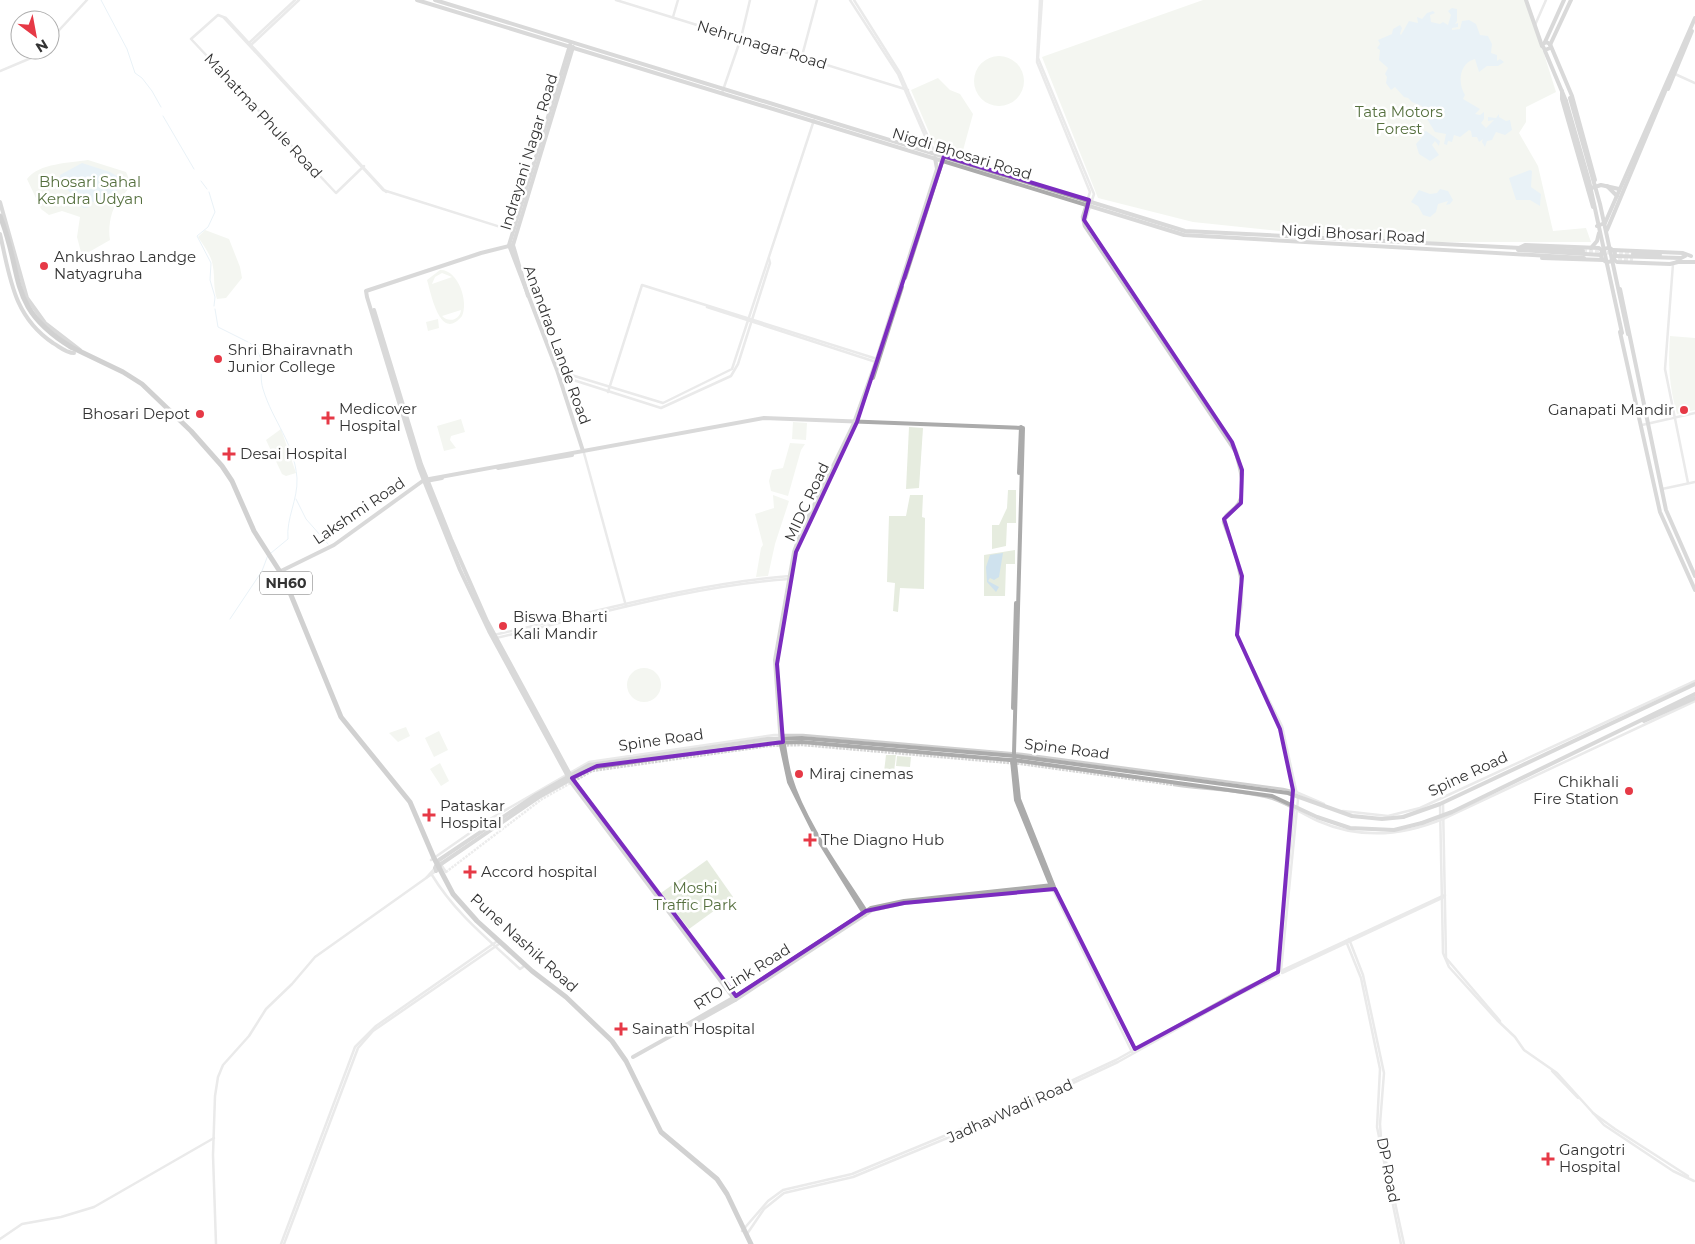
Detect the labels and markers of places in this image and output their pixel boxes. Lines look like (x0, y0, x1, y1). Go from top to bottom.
place label: Ankushrao Landge Natyagruha (54, 247, 196, 283)
marker: Ankushrao Landge Natyagruha (38, 260, 50, 272)
place label: Shri Bhairavnath Junior College (227, 340, 353, 376)
marker: Shri Bhairavnath Junior College (212, 353, 224, 365)
place label: Medicover Hospital (339, 399, 417, 435)
place label: Ganapati Mandir (1548, 400, 1674, 419)
place label: Bhosari Depot (82, 404, 190, 423)
marker: Ganapati Mandir (1678, 404, 1690, 416)
marker: Bhosari Depot (194, 408, 206, 420)
marker: Medicover Hospital (321, 411, 335, 425)
place label: Desai Hospital (240, 444, 347, 463)
marker: Desai Hospital (222, 447, 236, 461)
place label: Biswa Bharti Kali Mandir (513, 607, 608, 643)
marker: Biswa Bharti Kali Mandir (497, 620, 509, 632)
place label: Miraj cinemas (809, 764, 913, 783)
marker: Miraj cinemas (793, 768, 805, 780)
place label: Chikhali Fire Station (1533, 772, 1619, 808)
marker: Chikhali Fire Station (1623, 785, 1635, 797)
place label: Pataskar Hospital (440, 796, 505, 832)
marker: Pataskar Hospital (422, 808, 436, 822)
place label: The Diagno Hub (821, 830, 944, 849)
marker: The Diagno Hub (803, 833, 817, 847)
place label: Accord hospital (481, 862, 597, 881)
marker: Accord hospital (463, 865, 477, 879)
place label: Sainath Hospital (632, 1019, 755, 1038)
marker: Sainath Hospital (614, 1022, 628, 1036)
place label: Gangotri Hospital (1559, 1140, 1625, 1176)
marker: Gangotri Hospital (1541, 1152, 1555, 1166)

